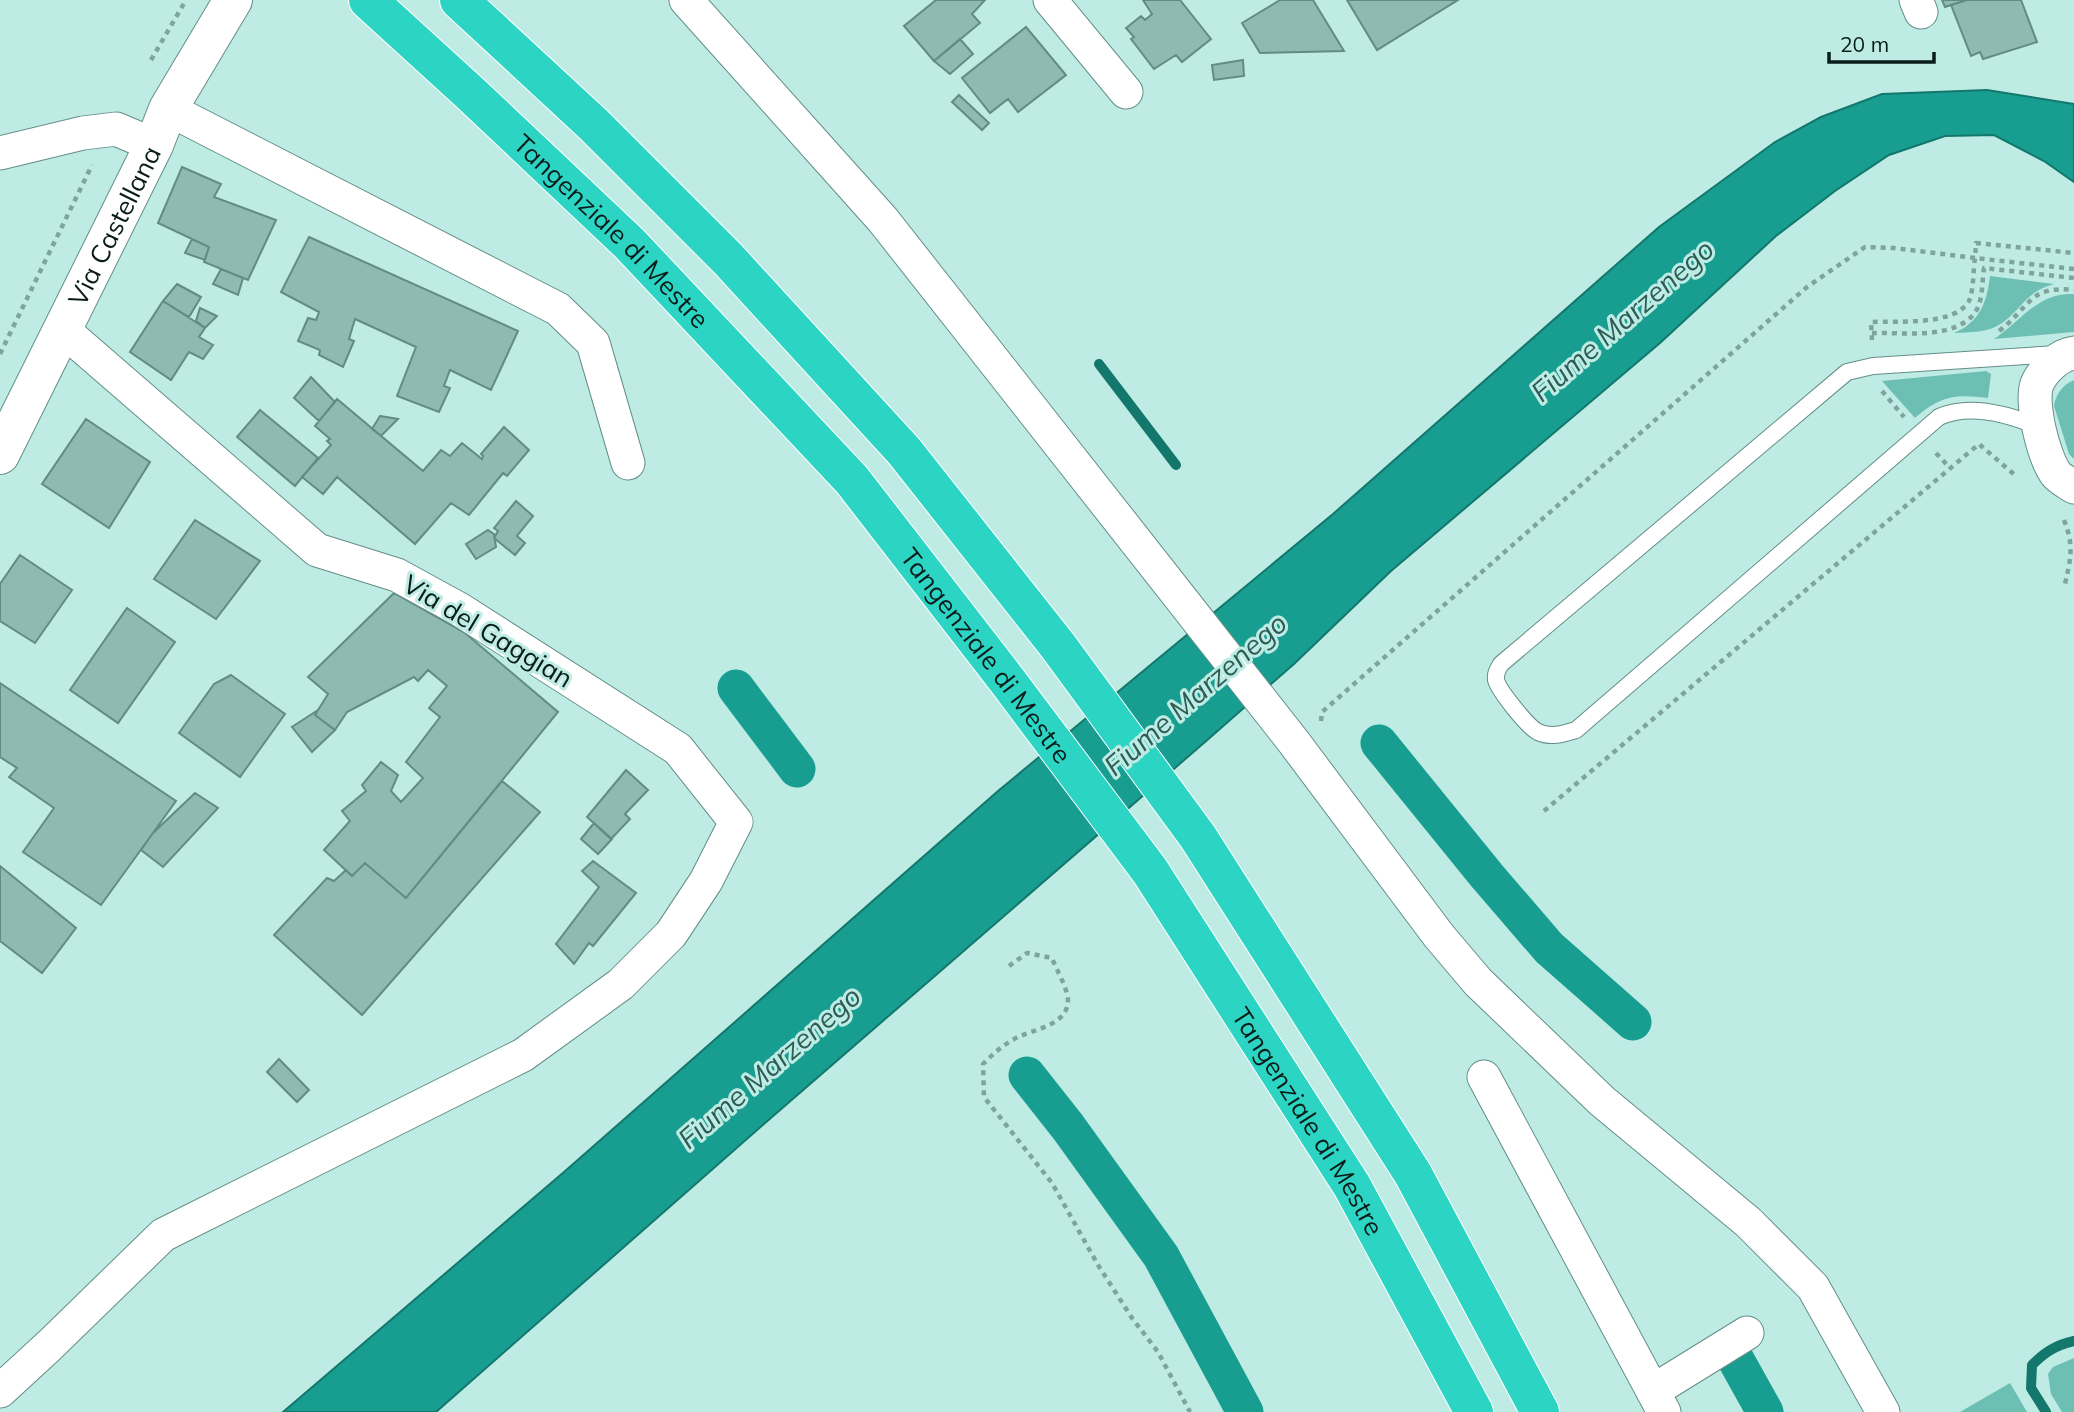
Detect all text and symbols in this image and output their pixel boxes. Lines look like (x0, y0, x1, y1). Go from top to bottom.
scale bar (1829, 21, 1934, 65)
text: 20 m (1840, 31, 1889, 57)
street label: Tangenziale di Mestre (507, 127, 717, 335)
street label: Via Castellana (60, 140, 167, 311)
water label: Fiume Marzenego (1523, 231, 1721, 409)
street label: Tangenziale di Mestre (894, 541, 1080, 769)
street label: Via del Gaggian (397, 567, 579, 695)
water label: Fiume Marzenego (1096, 605, 1294, 783)
water label: Fiume Marzenego (670, 978, 868, 1156)
street label: Tangenziale di Mestre (1225, 1001, 1392, 1241)

